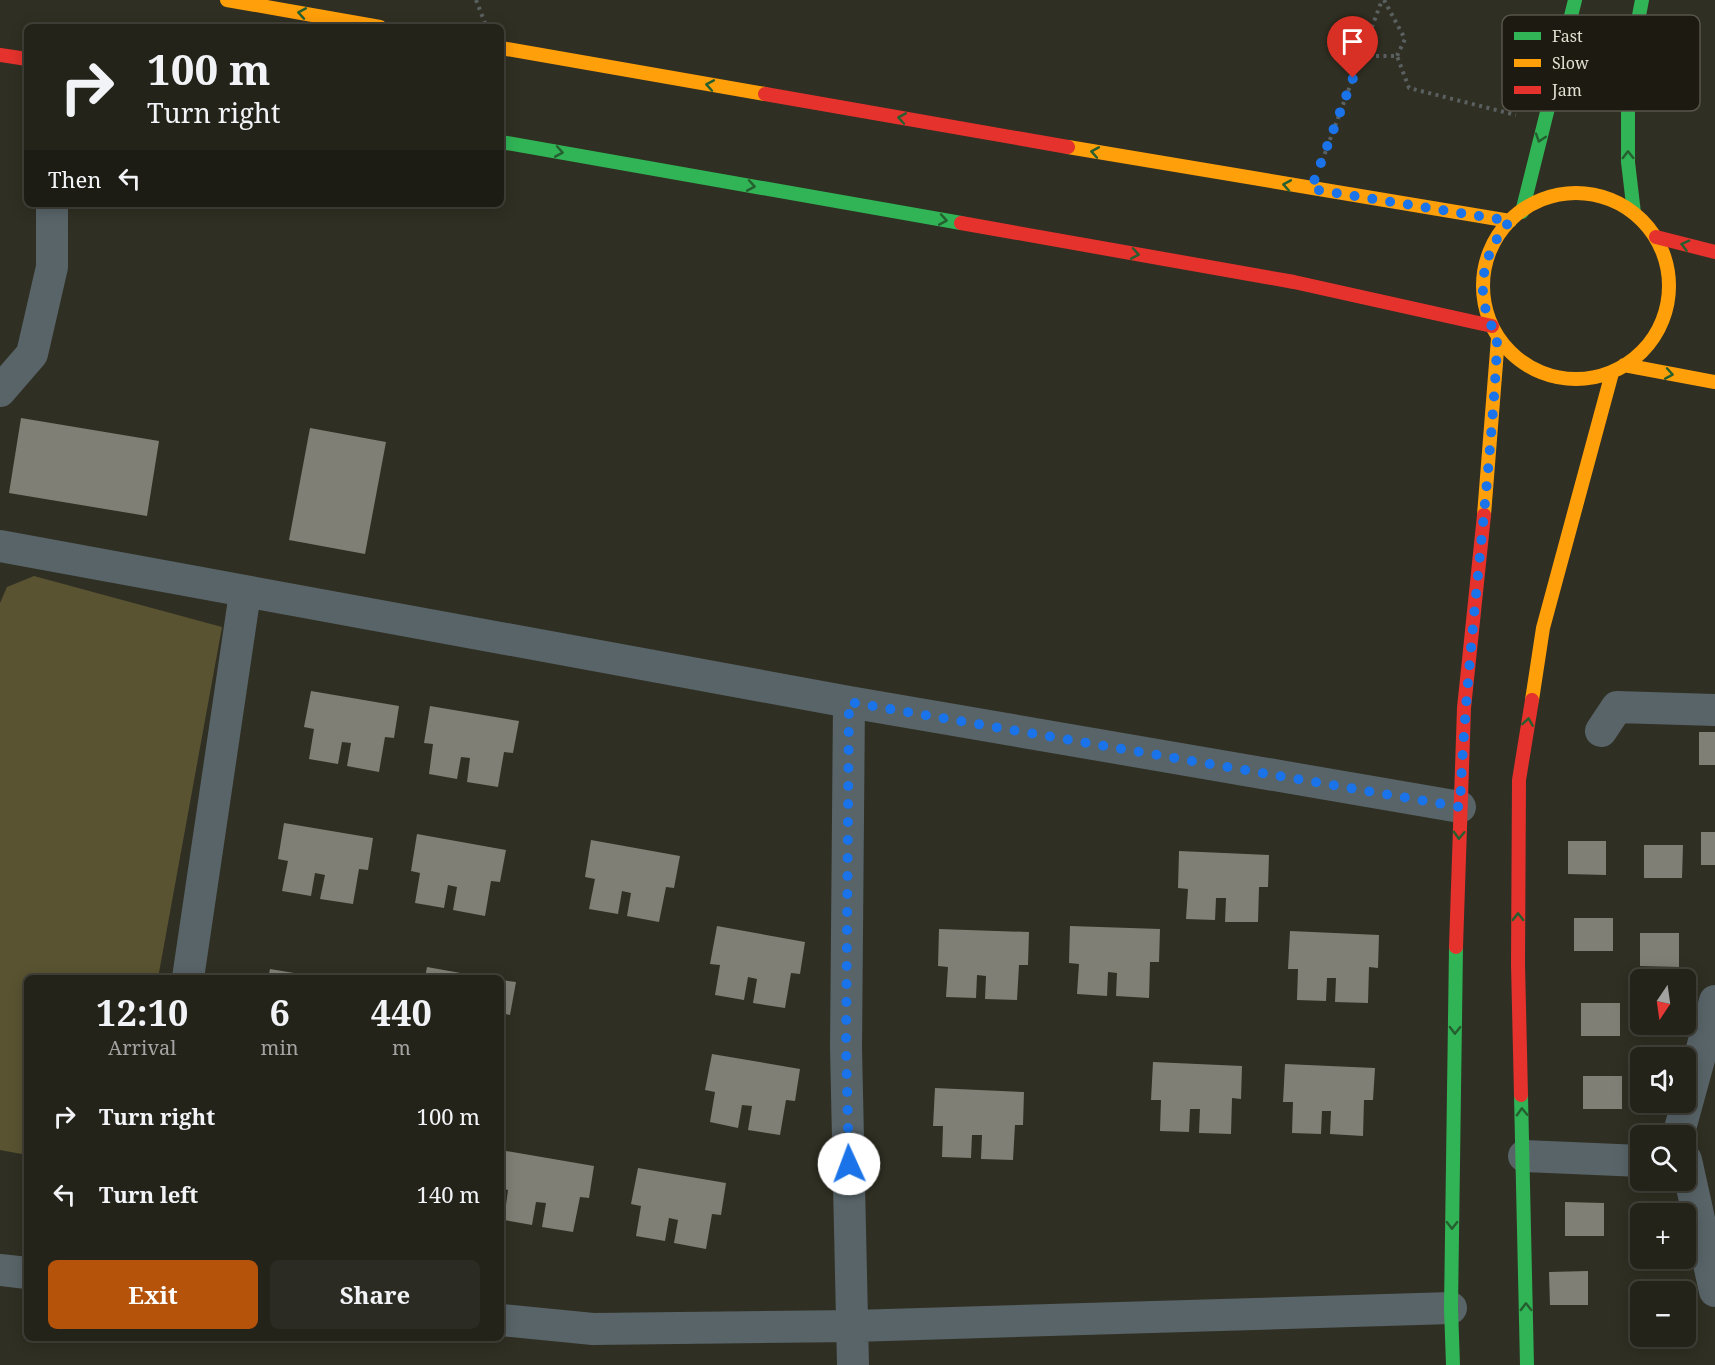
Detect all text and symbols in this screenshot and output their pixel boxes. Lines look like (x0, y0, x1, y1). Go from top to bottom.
one-way arrow (297, 7, 307, 20)
legend (1502, 15, 1700, 111)
pin (1327, 16, 1378, 78)
icon: arrive (1336, 25, 1369, 58)
text: Fast (1552, 25, 1583, 47)
text: 100 m (147, 40, 271, 97)
icon: right (48, 48, 126, 126)
text: Slow (1552, 52, 1589, 74)
one-way arrow (706, 79, 716, 92)
text: Jam (1551, 79, 1582, 101)
text: Turn right (147, 94, 280, 131)
one-way arrow (898, 112, 908, 125)
one-way arrow (1535, 132, 1547, 143)
one-way arrow (553, 145, 563, 158)
one-way arrow (1090, 146, 1099, 158)
one-way arrow (1622, 150, 1635, 159)
icon: left (113, 162, 146, 195)
text: Then (48, 164, 101, 194)
one-way arrow (745, 179, 755, 192)
one-way arrow (1282, 179, 1292, 192)
one-way arrow (937, 213, 947, 226)
one-way arrow (1681, 239, 1691, 252)
one-way arrow (1129, 247, 1139, 260)
one-way arrow (1665, 367, 1674, 379)
one-way arrow (1521, 718, 1534, 728)
one-way arrow (1453, 831, 1465, 840)
one-way arrow (1512, 912, 1524, 921)
north arrow (1630, 969, 1696, 1035)
map controls (1630, 969, 1696, 1347)
text: 12:10 (96, 988, 188, 1037)
text: 6 (269, 988, 290, 1037)
text: 440 (371, 988, 432, 1037)
one-way arrow (1449, 1026, 1461, 1035)
text: Arrival (108, 1034, 176, 1061)
text: min (261, 1034, 299, 1061)
text: m (392, 1034, 411, 1061)
button: sound (1630, 1047, 1696, 1113)
icon: right (48, 1100, 81, 1133)
text: Turn right (99, 1101, 215, 1131)
text: 100 m (417, 1101, 480, 1131)
one-way arrow (1516, 1107, 1529, 1116)
button: search (1630, 1125, 1696, 1191)
position arrow (817, 1132, 881, 1196)
icon: left (48, 1178, 81, 1211)
text: Turn left (99, 1179, 198, 1209)
text: 140 m (417, 1179, 480, 1209)
button: + (1630, 1203, 1696, 1269)
one-way arrow (1446, 1221, 1458, 1230)
button: Exit (48, 1260, 258, 1329)
button: Share (270, 1260, 480, 1329)
button: − (1630, 1281, 1696, 1347)
one-way arrow (1520, 1302, 1532, 1311)

